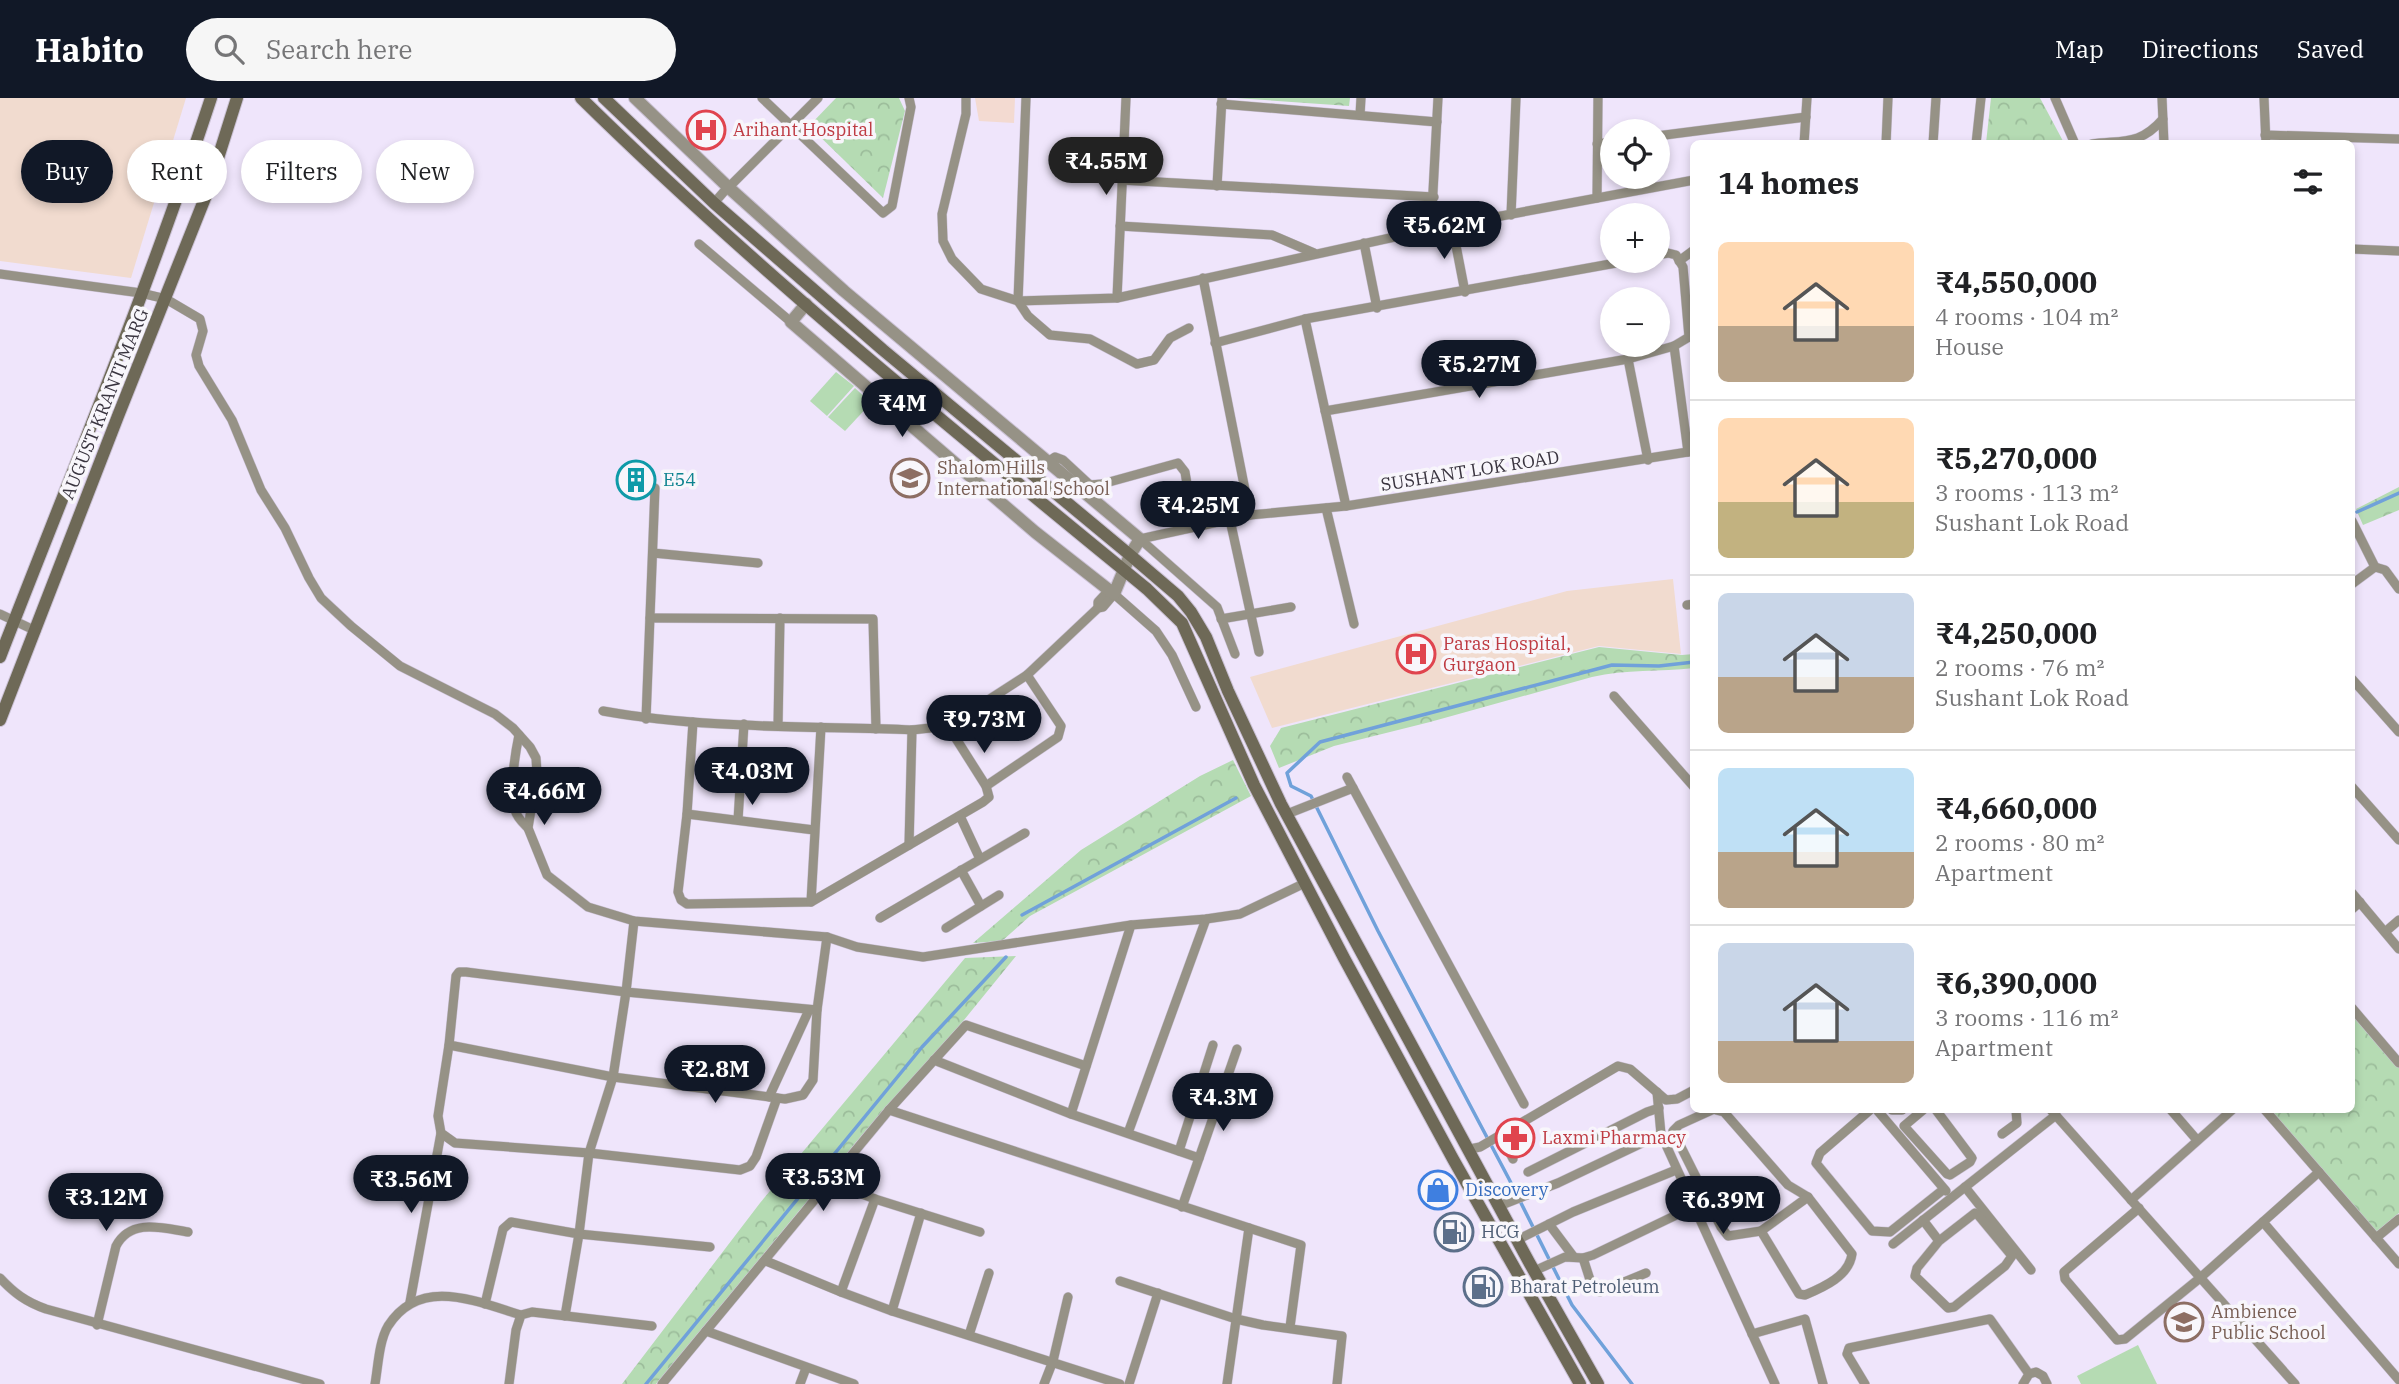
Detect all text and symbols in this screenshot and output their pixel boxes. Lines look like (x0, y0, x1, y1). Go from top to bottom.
search box (186, 18, 676, 81)
text: Habito (35, 28, 144, 71)
icon: search (210, 30, 248, 68)
text: Search here (266, 32, 412, 66)
text: Map (2055, 33, 2104, 65)
text: Directions (2142, 33, 2259, 65)
text: Saved (2297, 33, 2364, 65)
hospital icon: Arihant Hospital (685, 109, 727, 151)
place label: Arihant Hospital (733, 118, 873, 141)
map controls (1600, 119, 1670, 357)
button: locate (1600, 119, 1670, 189)
pin: ₹4.55M (1049, 138, 1163, 197)
chip: Buy (21, 140, 113, 203)
chip: Rent (127, 140, 227, 203)
chip: Filters (241, 140, 362, 203)
chip: New (376, 140, 474, 203)
text: ₹4.55M (1064, 145, 1148, 175)
text: 14 homes (1718, 163, 1859, 202)
icon: filters (2289, 163, 2327, 201)
pin: ₹5.62M (1387, 202, 1501, 261)
button: + (1600, 203, 1670, 273)
text: ₹5.62M (1402, 209, 1486, 239)
text: ₹4,550,000 (1935, 262, 2097, 301)
icon: home (1774, 270, 1858, 354)
button: − (1600, 287, 1670, 357)
text: 4 rooms · 104 m² (1935, 301, 2118, 331)
street label: AUGUST KRANTI MARG (56, 305, 153, 503)
text: House (1935, 331, 2004, 361)
pin: ₹5.27M (1422, 341, 1536, 400)
text: ₹5.27M (1437, 348, 1521, 378)
pin: ₹4M (868, 380, 936, 439)
text: ₹4M (877, 387, 927, 417)
text: ₹5,270,000 (1935, 438, 2097, 477)
street label: SUSHANT LOK ROAD (1379, 445, 1561, 496)
icon: home (1774, 446, 1858, 530)
place label: Shalom Hills International School (937, 456, 1110, 500)
school or university icon: Shalom Hills International School (889, 457, 931, 499)
building icon: E54 (615, 459, 657, 501)
place label: E54 (663, 468, 696, 491)
text: 3 rooms · 113 m² (1935, 477, 2118, 507)
pin: ₹4.25M (1141, 482, 1255, 541)
text: ₹4.25M (1156, 489, 1240, 519)
text: Sushant Lok Road (1935, 507, 2129, 537)
text: ₹4,250,000 (1935, 613, 2097, 652)
icon: home (1774, 621, 1858, 705)
place label: Paras Hospital, Gurgaon (1443, 632, 1571, 676)
hospital icon: Paras Hospital, Gurgaon (1395, 633, 1437, 675)
text: 2 rooms · 76 m² (1935, 652, 2105, 682)
text: Sushant Lok Road (1935, 682, 2129, 712)
pin: ₹9.73M (927, 696, 1041, 755)
text: ₹9.73M (942, 703, 1026, 733)
pin: ₹4.03M (695, 748, 809, 807)
text: ₹4.03M (710, 755, 794, 785)
pin: ₹4.66M (487, 768, 601, 827)
text: ₹4.66M (502, 775, 586, 805)
text: ₹4,660,000 (1935, 788, 2097, 827)
icon: home (1774, 796, 1858, 880)
text: 2 rooms · 80 m² (1935, 827, 2105, 857)
text: Apartment (1935, 857, 2053, 887)
text: ₹6,390,000 (1935, 963, 2097, 1002)
icon: home (1774, 971, 1858, 1055)
text: 3 rooms · 116 m² (1935, 1002, 2118, 1032)
text: Apartment (1935, 1032, 2053, 1062)
pin: ₹2.8M (666, 1046, 764, 1105)
text: ₹2.8M (680, 1053, 750, 1083)
pin: ₹4.3M (1174, 1074, 1272, 1133)
text: ₹4.3M (1188, 1081, 1258, 1111)
pharmacy icon: Laxmi Pharmacy (1494, 1117, 1536, 1159)
place label: Laxmi Pharmacy (1542, 1126, 1686, 1149)
pin: ₹3.53M (766, 1154, 880, 1213)
pin: ₹3.56M (354, 1156, 468, 1215)
text: ₹3.53M (781, 1161, 865, 1191)
text: ₹3.56M (369, 1163, 453, 1193)
shop icon: Discovery (1417, 1169, 1459, 1211)
pin: ₹3.12M (49, 1174, 163, 1233)
pin: ₹6.39M (1666, 1176, 1780, 1236)
place label: Discovery (1465, 1178, 1549, 1201)
text: ₹3.12M (64, 1181, 148, 1211)
text: ₹6.39M (1681, 1184, 1765, 1214)
fuel station icon: HCG (1433, 1211, 1475, 1253)
place label: HCG (1481, 1220, 1520, 1243)
fuel station icon: Bharat Petroleum (1462, 1266, 1504, 1308)
place label: Bharat Petroleum (1510, 1275, 1660, 1298)
place label: Ambience Public School (2211, 1300, 2326, 1344)
school or university icon: Ambience Public School (2163, 1301, 2205, 1343)

